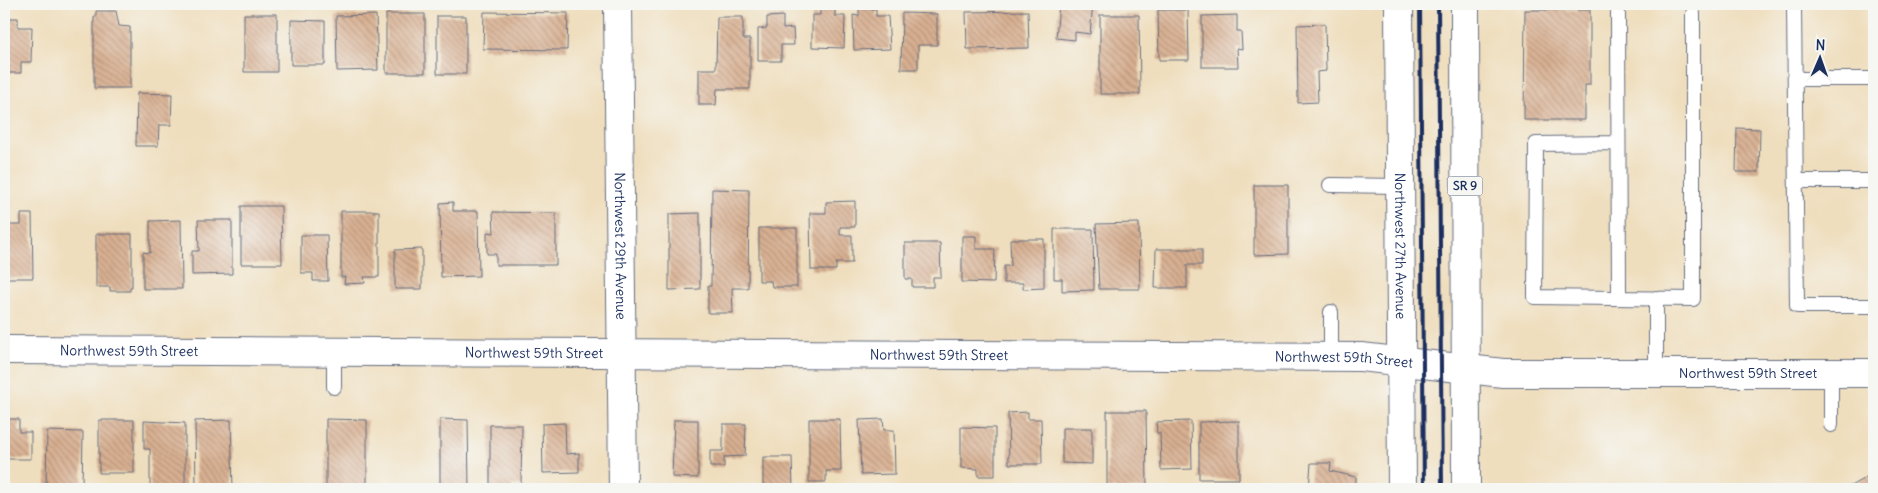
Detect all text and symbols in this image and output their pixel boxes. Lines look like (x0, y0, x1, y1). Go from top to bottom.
north arrow (1796, 32, 1846, 82)
text: N (1815, 36, 1826, 54)
street label: Northwest 29th Avenue (611, 172, 630, 320)
street label: Northwest 27th Avenue (1391, 173, 1410, 319)
road number: SR 9 (1448, 177, 1482, 196)
street label: Northwest 59th Street (60, 341, 199, 360)
street label: Northwest 59th Street (465, 343, 604, 362)
street label: Northwest 59th Street (870, 345, 1009, 364)
street label: Northwest 59th Street (1275, 348, 1414, 372)
street label: Northwest 59th Street (1679, 364, 1818, 382)

